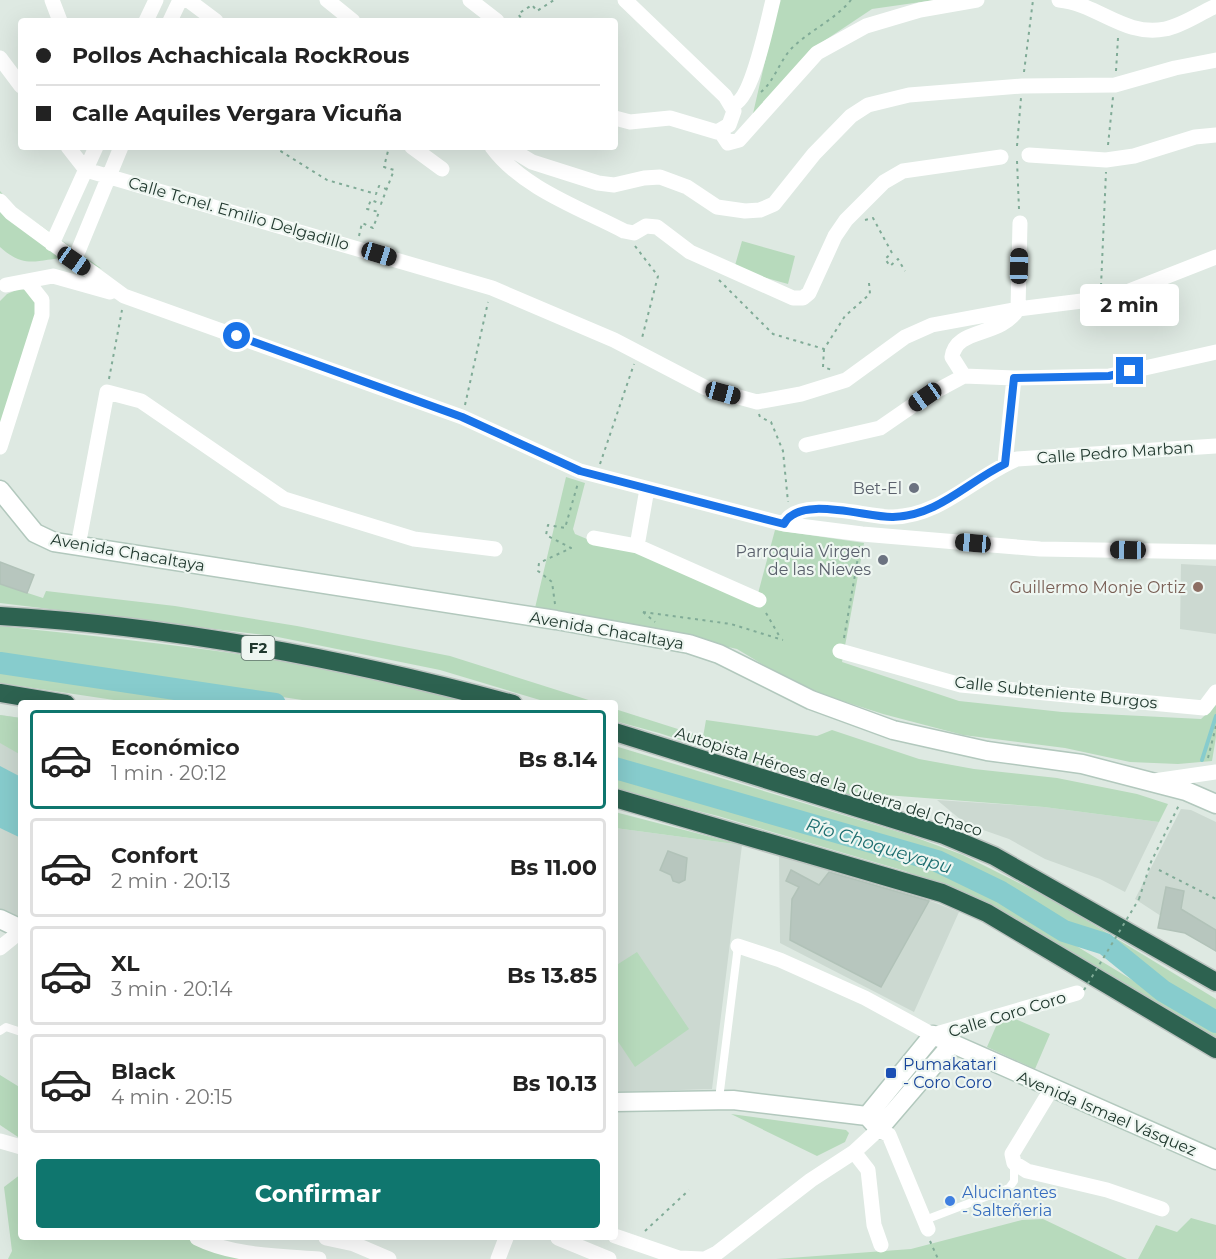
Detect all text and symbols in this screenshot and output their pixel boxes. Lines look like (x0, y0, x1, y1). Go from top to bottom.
text: Pollos Achachicala RockRous (72, 42, 409, 69)
text: Calle Aquiles Vergara Vicuña (72, 100, 402, 127)
street label: Calle Tcnel. Emilio Delgadillo (126, 173, 352, 254)
car (359, 240, 399, 268)
car (54, 243, 94, 279)
car (1010, 248, 1028, 284)
callout: 2 min (1080, 284, 1180, 326)
text: 2 min (1100, 293, 1159, 317)
route start (223, 322, 250, 349)
route end (1116, 357, 1143, 384)
car (905, 379, 945, 415)
car (703, 380, 743, 406)
street label: Calle Pedro Marban (1036, 438, 1194, 467)
place label: Bet-El (853, 479, 902, 498)
marker: Bet-El (907, 481, 921, 495)
street label: Avenida Chacaltaya (49, 530, 206, 575)
car (954, 532, 992, 554)
car (1110, 541, 1146, 559)
place label: Parroquia Virgen de las Nieves (735, 542, 871, 579)
marker: Parroquia Virgen de las Nieves (876, 553, 890, 567)
place label: Guillermo Monje Ortiz (1009, 578, 1186, 597)
marker: Guillermo Monje Ortiz (1191, 580, 1205, 594)
street label: Avenida Chacaltaya (528, 608, 685, 653)
road number: F2 (242, 636, 274, 660)
street label: Calle Subteniente Burgos (954, 672, 1159, 713)
street label: Autopista Héroes de la Guerra del Chaco (673, 723, 985, 840)
icon: car (39, 733, 93, 787)
text: Económico (111, 734, 240, 761)
text: Bs 8.14 (518, 746, 597, 773)
text: 1 min · 20:12 (111, 761, 226, 785)
water label: Río Choqueyapu (803, 813, 955, 879)
icon: car (39, 841, 93, 895)
text: Confort (111, 842, 198, 869)
text: Bs 11.00 (510, 854, 597, 881)
text: 2 min · 20:13 (111, 869, 231, 893)
icon: car (39, 949, 93, 1003)
text: XL (111, 950, 140, 977)
text: Bs 13.85 (507, 962, 597, 989)
text: 3 min · 20:14 (111, 977, 232, 1001)
street label: Calle Coro Coro (946, 988, 1068, 1041)
place label: Pumakatari - Coro Coro (903, 1055, 997, 1092)
icon: car (39, 1057, 93, 1111)
text: Black (111, 1058, 175, 1085)
marker: Pumakatari - Coro Coro (884, 1066, 898, 1080)
street label: Avenida Ismael Vásquez (1014, 1067, 1199, 1160)
text: Bs 10.13 (512, 1070, 597, 1097)
text: 4 min · 20:15 (111, 1085, 232, 1109)
button: Confirmar (36, 1159, 600, 1228)
place label: Alucinantes - Salteñeria (962, 1183, 1057, 1220)
marker: Alucinantes - Salteñeria (943, 1194, 957, 1208)

